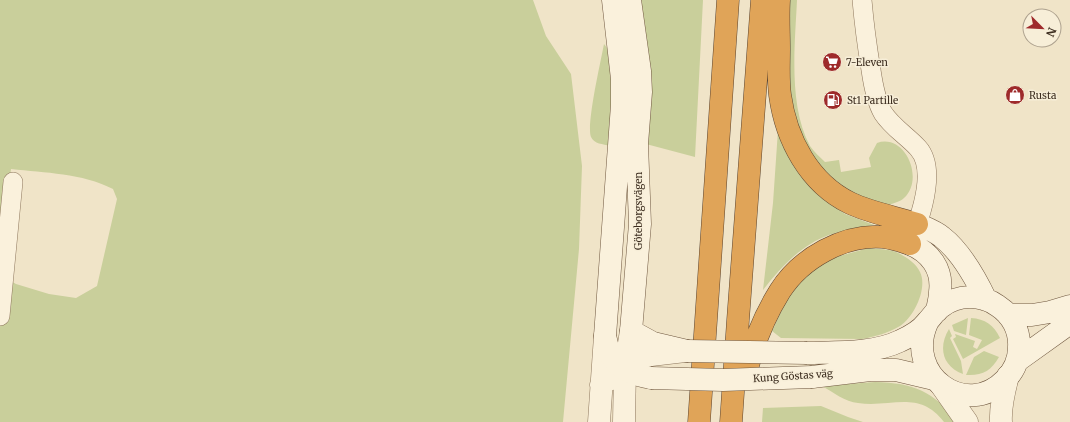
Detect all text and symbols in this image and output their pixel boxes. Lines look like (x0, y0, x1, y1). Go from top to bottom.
north arrow (1022, 8, 1062, 48)
text: N (1043, 25, 1059, 39)
supermarket icon: 7-Eleven (821, 51, 843, 73)
place label: 7-Eleven (846, 56, 888, 69)
shop icon: Rusta (1004, 84, 1026, 106)
fuel station icon: St1 Partille (822, 89, 844, 111)
place label: Rusta (1029, 89, 1057, 102)
place label: St1 Partille (847, 94, 898, 107)
street label: Göteborgsvägen (632, 172, 645, 250)
street label: Kung Göstas väg (753, 367, 833, 385)

